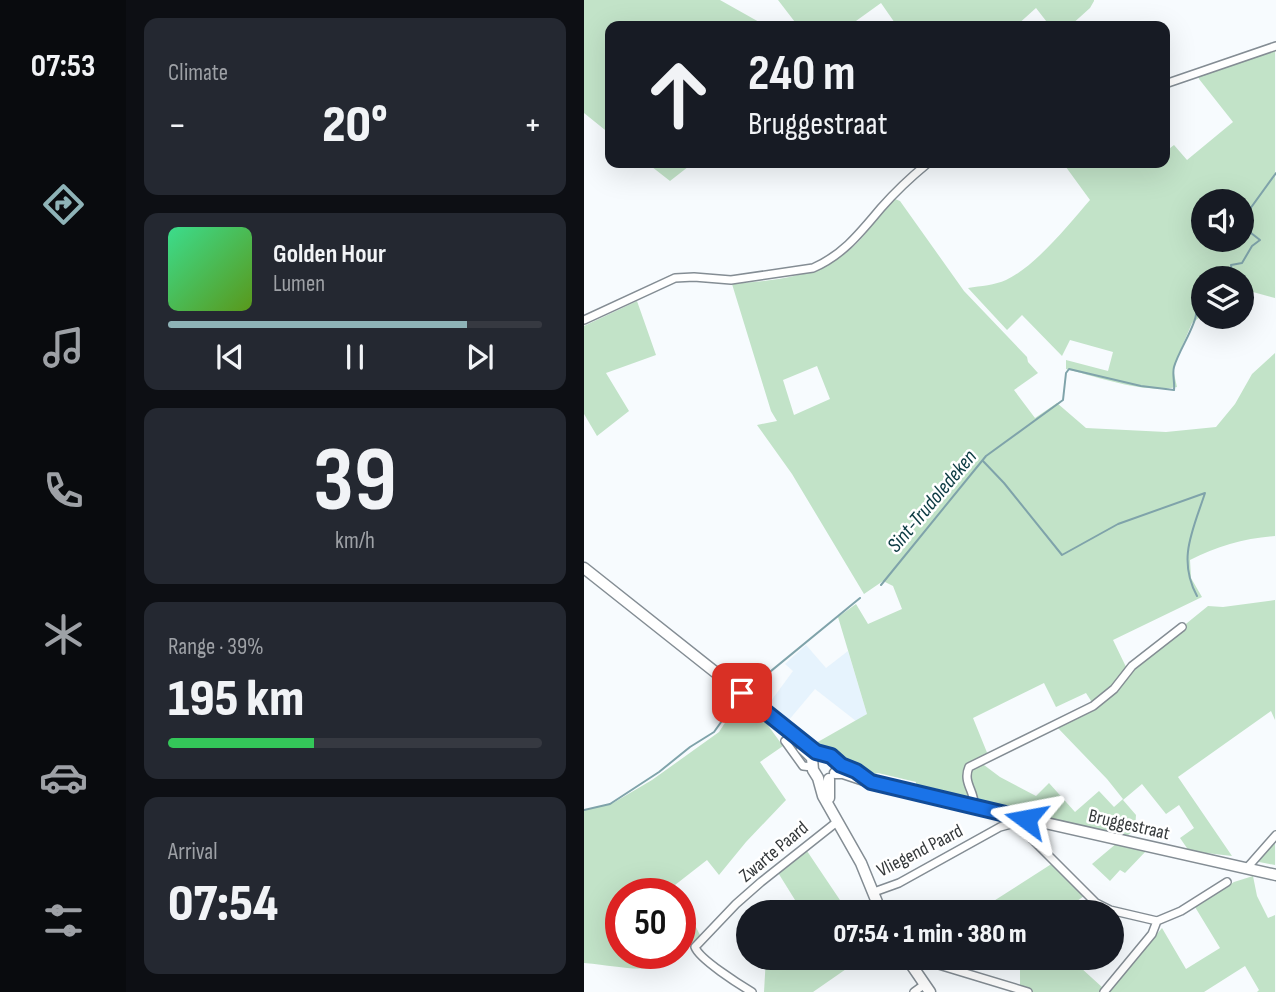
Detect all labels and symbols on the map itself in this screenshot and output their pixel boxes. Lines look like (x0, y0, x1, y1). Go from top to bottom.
water label: Sint-Trudoledeken (882, 445, 982, 557)
pin (712, 663, 772, 723)
position arrow (989, 782, 1063, 856)
street label: Bruggestraat (1086, 804, 1172, 846)
street label: Zwarte Paard (735, 817, 813, 887)
street label: Vliegend Paard (873, 820, 967, 882)
speed limit sign: 50 (605, 878, 696, 969)

